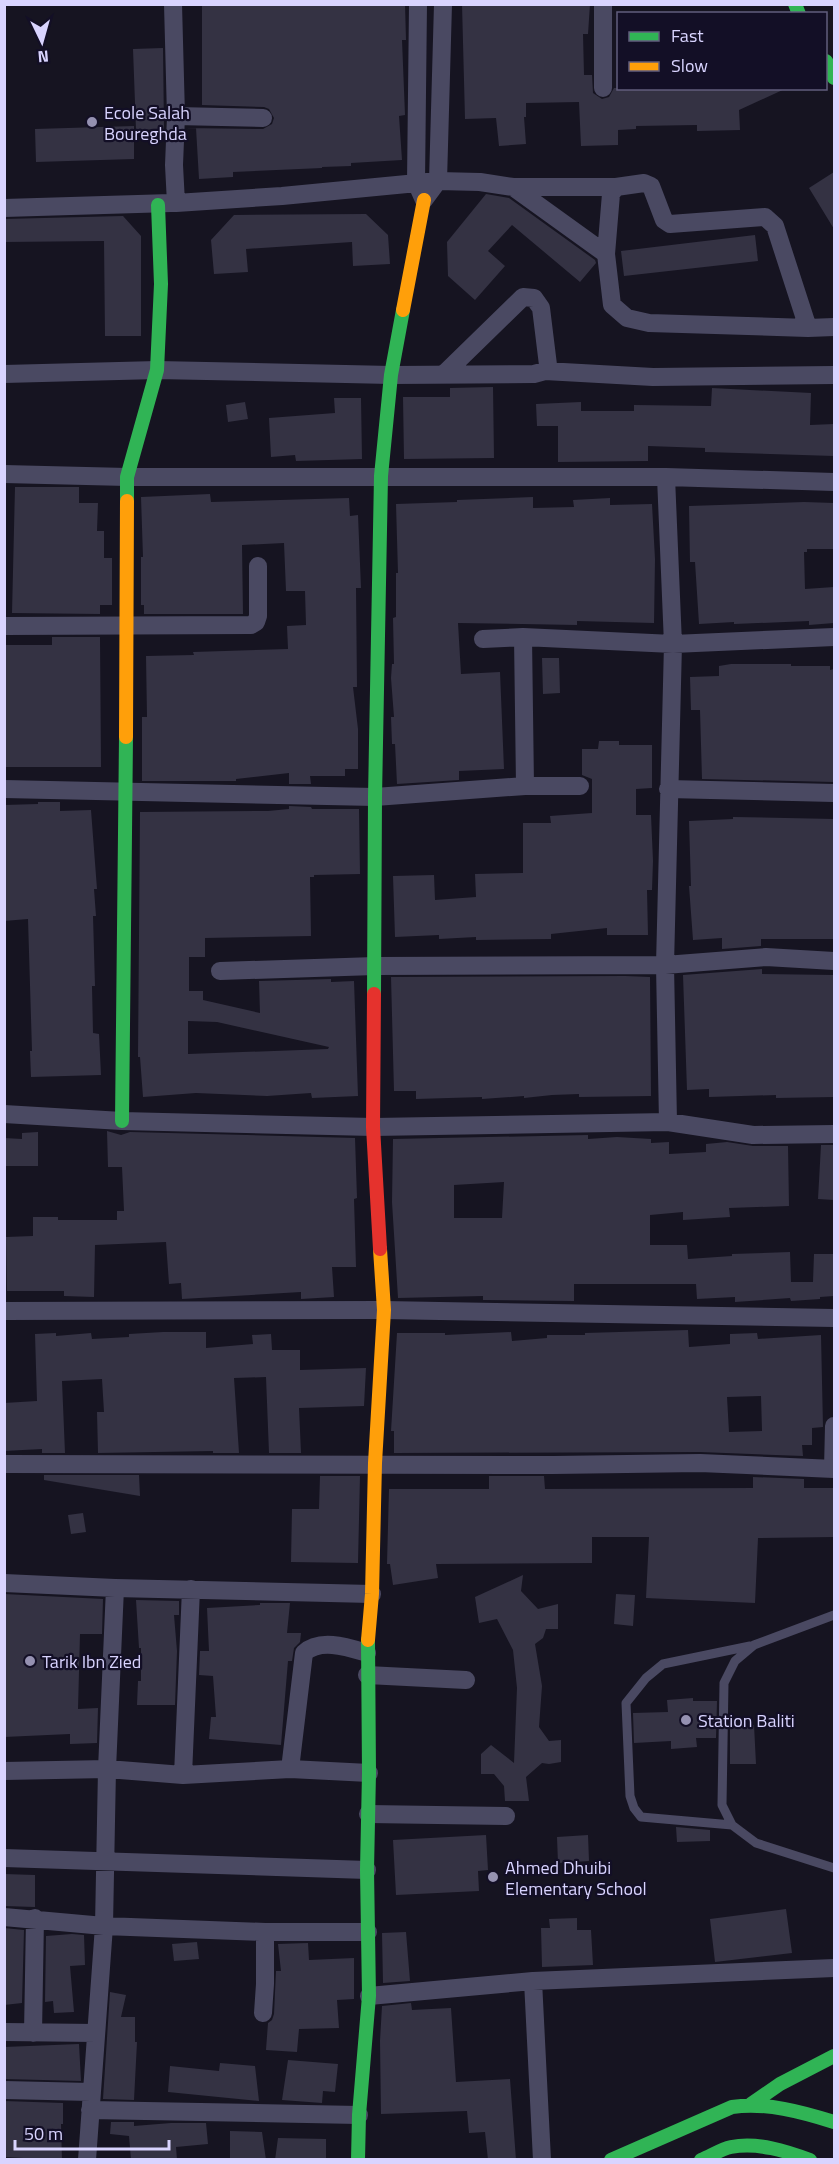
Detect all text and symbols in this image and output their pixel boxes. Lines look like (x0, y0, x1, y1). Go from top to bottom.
north arrow (12, 12, 72, 72)
legend (617, 12, 827, 90)
text: Fast (671, 22, 704, 49)
text: N (37, 45, 50, 69)
text: Slow (671, 52, 708, 79)
place label: Ecole Salah Boureghda (104, 99, 190, 147)
marker: Ecole Salah Boureghda (85, 115, 99, 129)
place label: Tarik Ibn Zied (42, 1648, 141, 1675)
marker: Tarik Ibn Zied (23, 1654, 37, 1668)
place label: Station Baliti (698, 1707, 795, 1734)
marker: Station Baliti (679, 1713, 693, 1727)
place label: Ahmed Dhuibi Elementary School (505, 1854, 647, 1902)
marker: Ahmed Dhuibi Elementary School (486, 1870, 500, 1884)
scale bar (15, 2113, 170, 2151)
text: 50 m (24, 2120, 63, 2147)

